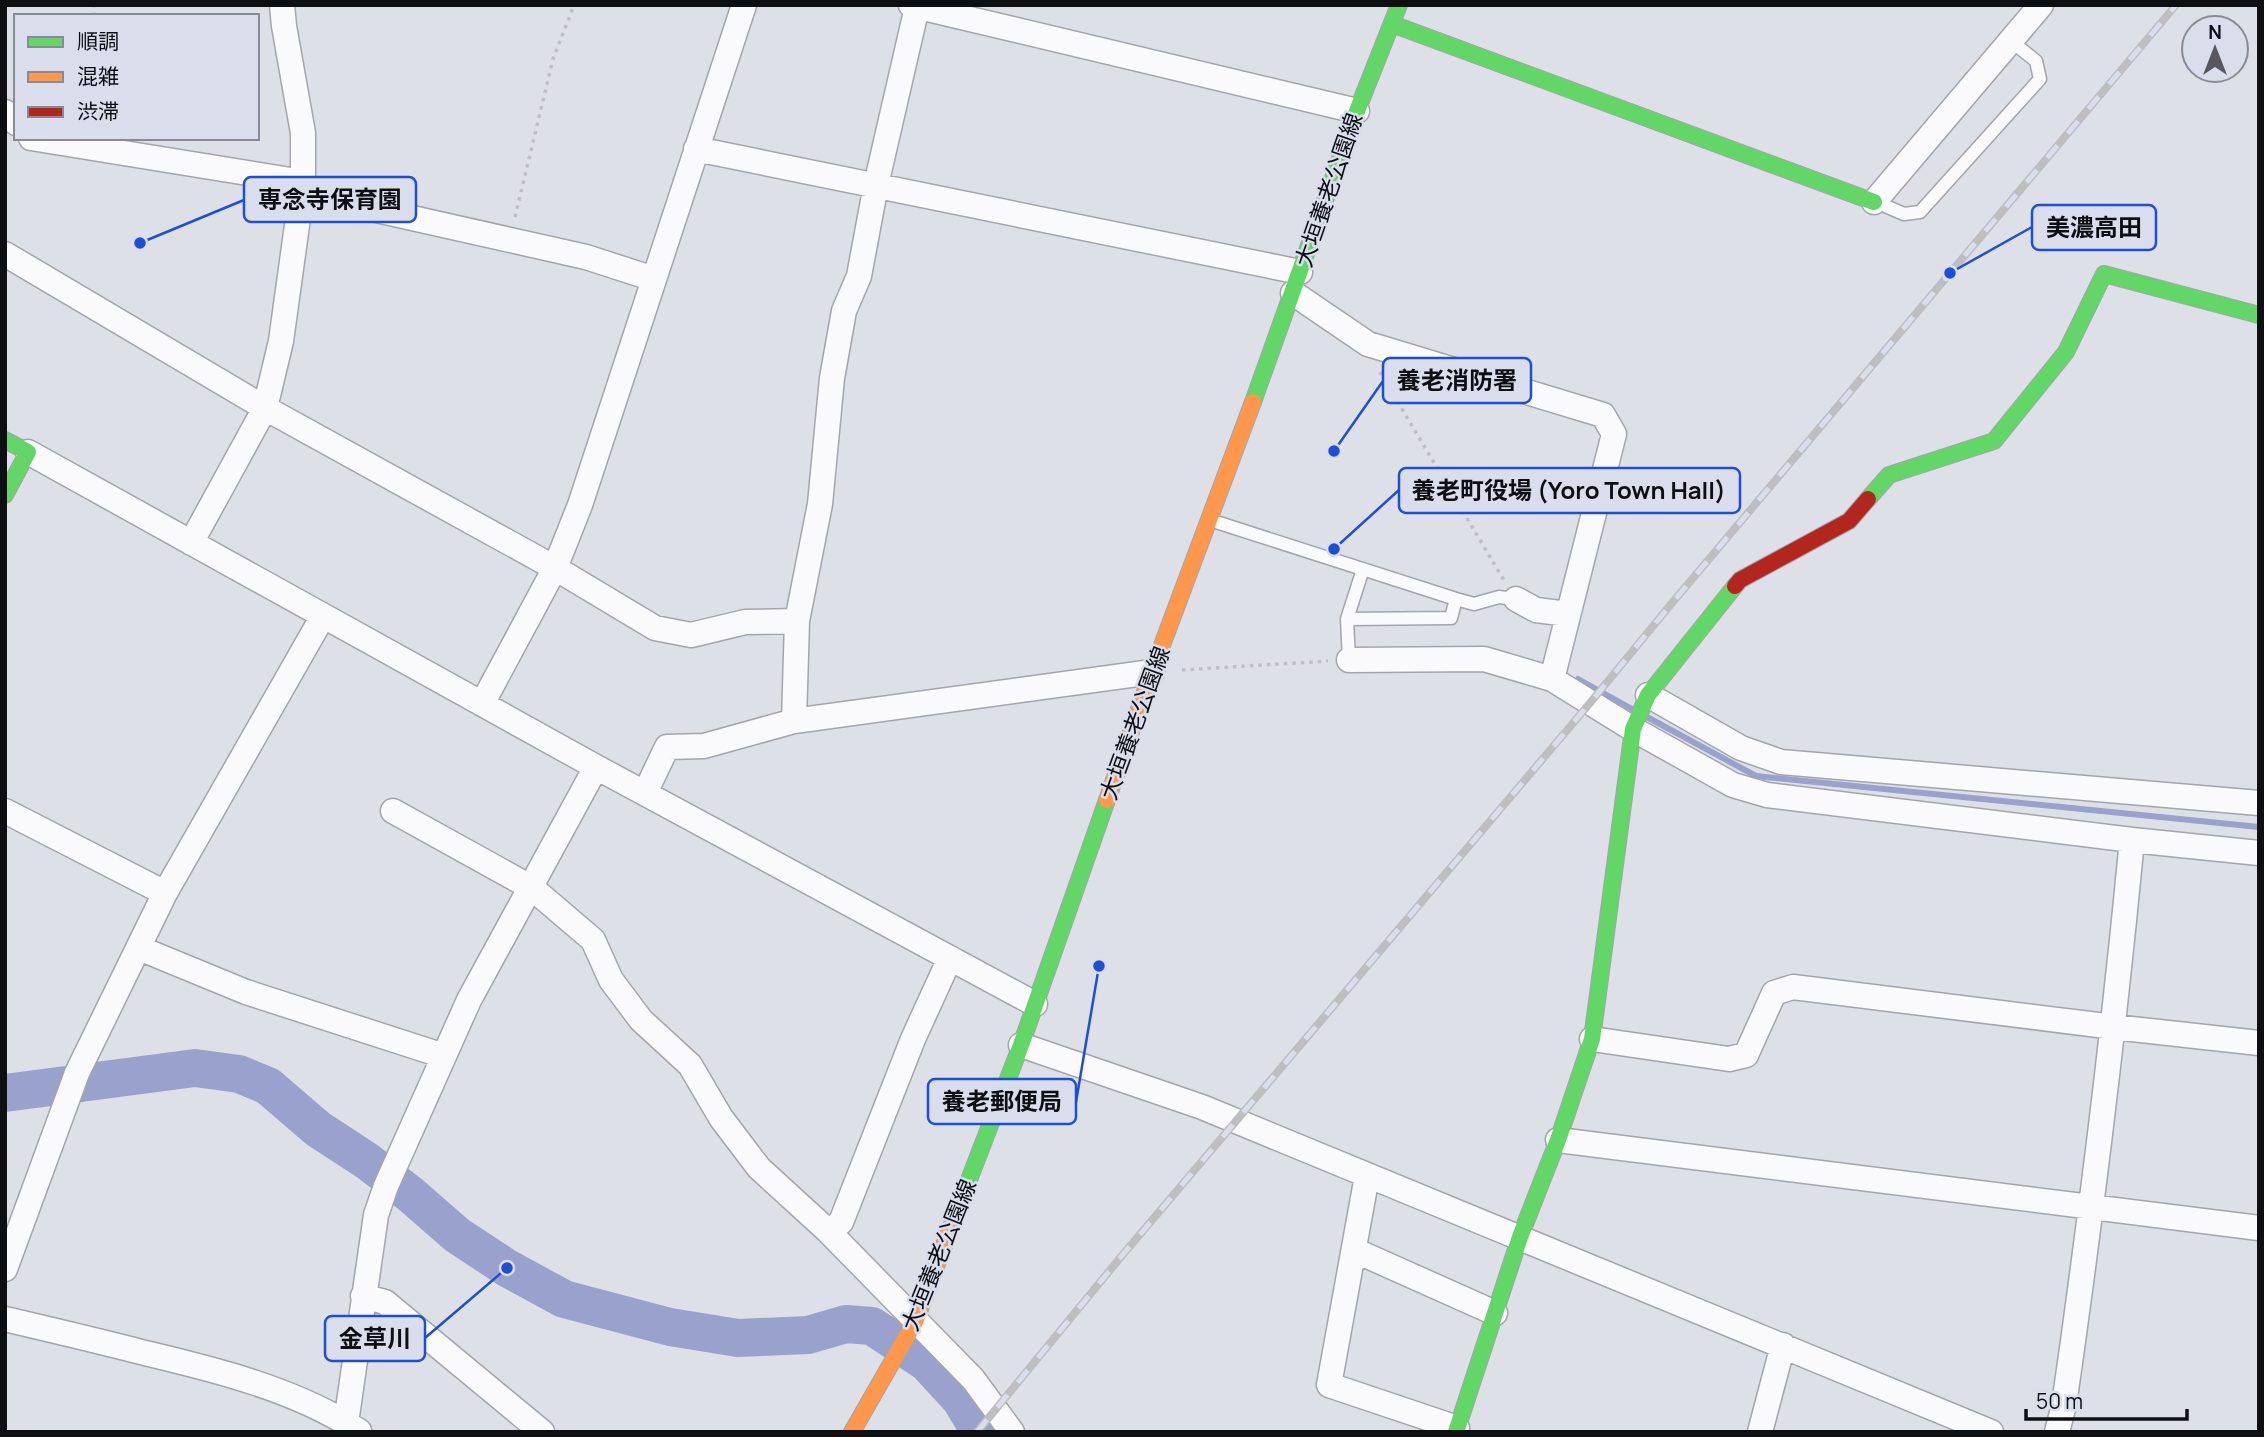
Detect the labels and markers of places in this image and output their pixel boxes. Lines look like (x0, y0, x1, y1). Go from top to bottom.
callout: 専念寺保育園 (244, 177, 416, 222)
callout: 美濃高田 (2032, 205, 2156, 250)
callout: 養老消防署 (1383, 358, 1531, 403)
callout: 養老町役場 (Yoro Town Hall) (1399, 468, 1740, 513)
callout: 養老郵便局 (928, 1079, 1076, 1124)
callout: 金草川 (325, 1316, 425, 1361)

